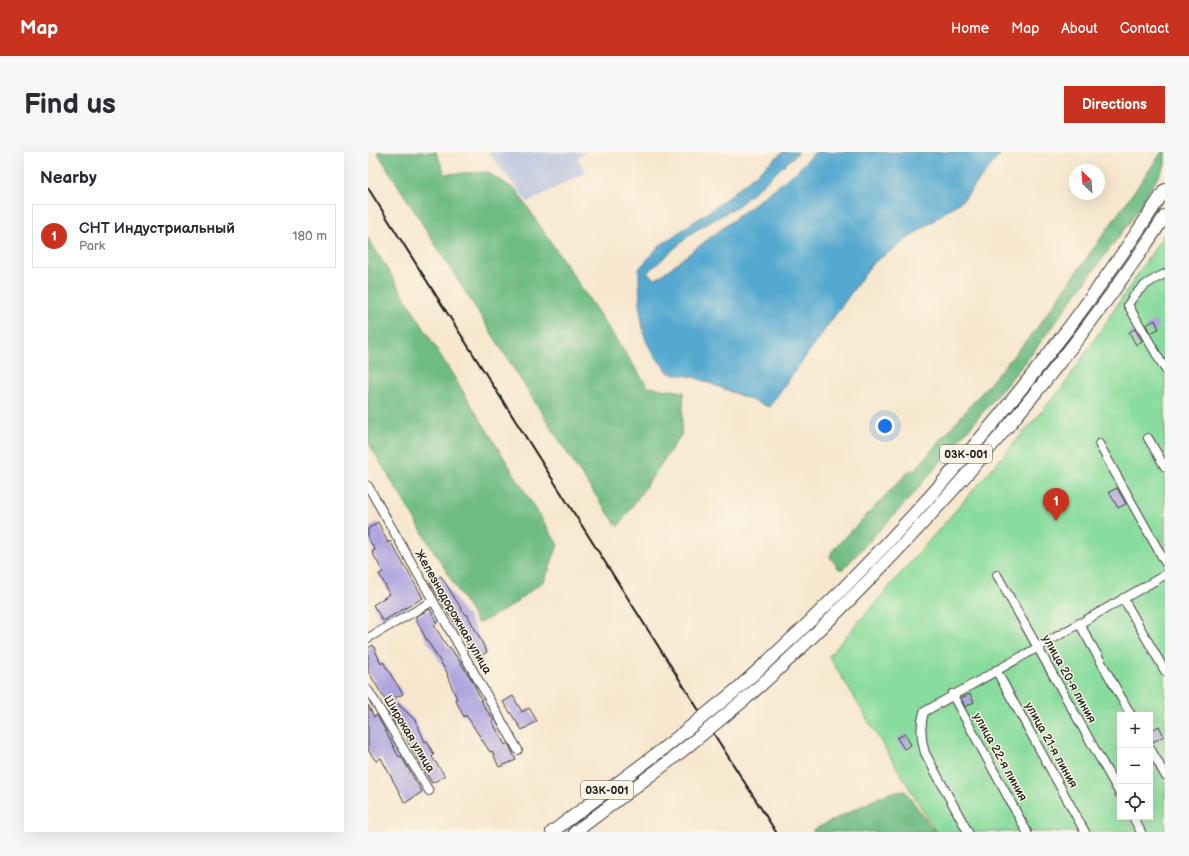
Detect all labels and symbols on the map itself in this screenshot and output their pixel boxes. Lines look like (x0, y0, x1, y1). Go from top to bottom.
north arrow (1069, 164, 1105, 200)
your location (875, 416, 895, 436)
road number: 03К-001 (940, 445, 992, 463)
pin: 1 (1043, 488, 1069, 521)
street label: Железнодорожная улица (411, 547, 495, 677)
street label: улица 20-я линия (1039, 632, 1100, 726)
street label: Широкая улица (380, 693, 438, 775)
street label: улица 21-я линия (1021, 699, 1081, 791)
street label: улица 22-я линия (970, 710, 1031, 804)
road number: 03К-001 (581, 781, 633, 799)

